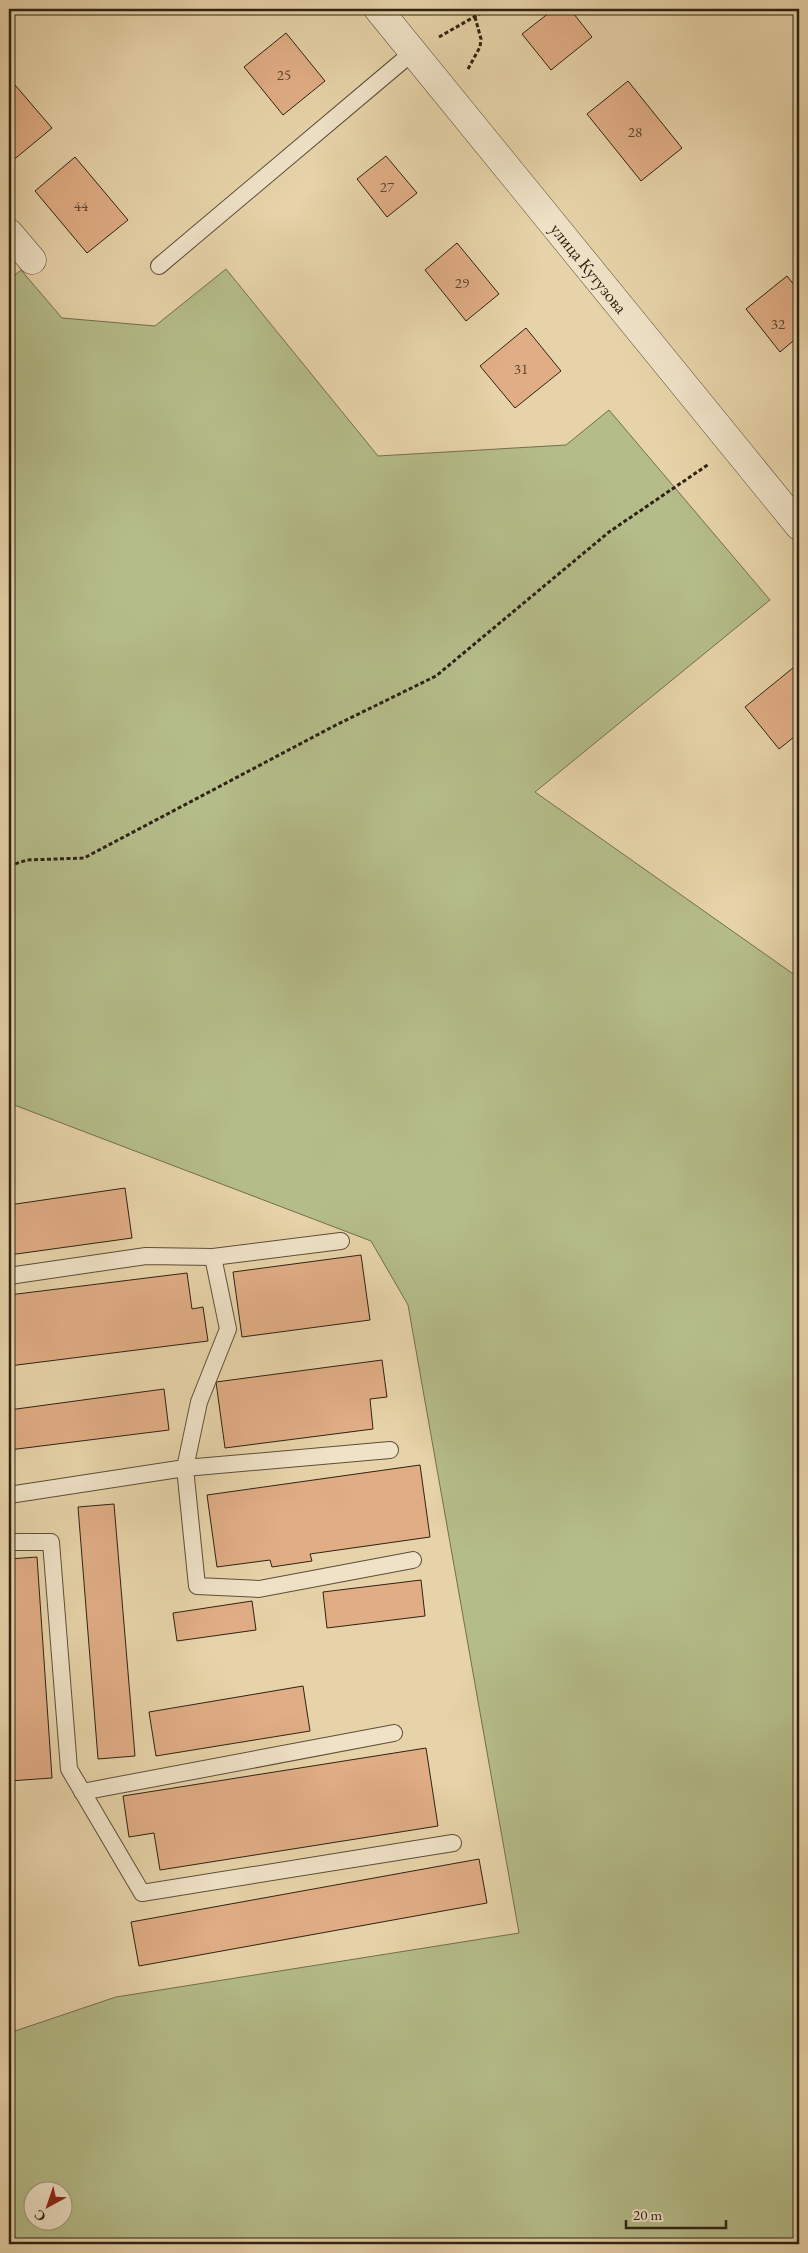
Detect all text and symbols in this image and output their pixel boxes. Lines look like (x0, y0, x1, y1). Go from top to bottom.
house number: 25 (277, 65, 291, 84)
house number: 28 (628, 122, 642, 141)
house number: 27 (380, 177, 395, 196)
house number: 44 (74, 196, 89, 215)
street label: улица Кутузова (545, 218, 633, 319)
house number: 29 (455, 273, 469, 292)
house number: 32 (771, 314, 786, 333)
house number: 31 (514, 359, 528, 378)
north arrow (22, 2180, 72, 2230)
scale bar (626, 2198, 726, 2230)
text: 20 m (633, 2205, 662, 2224)
text: С (30, 2206, 49, 2226)

